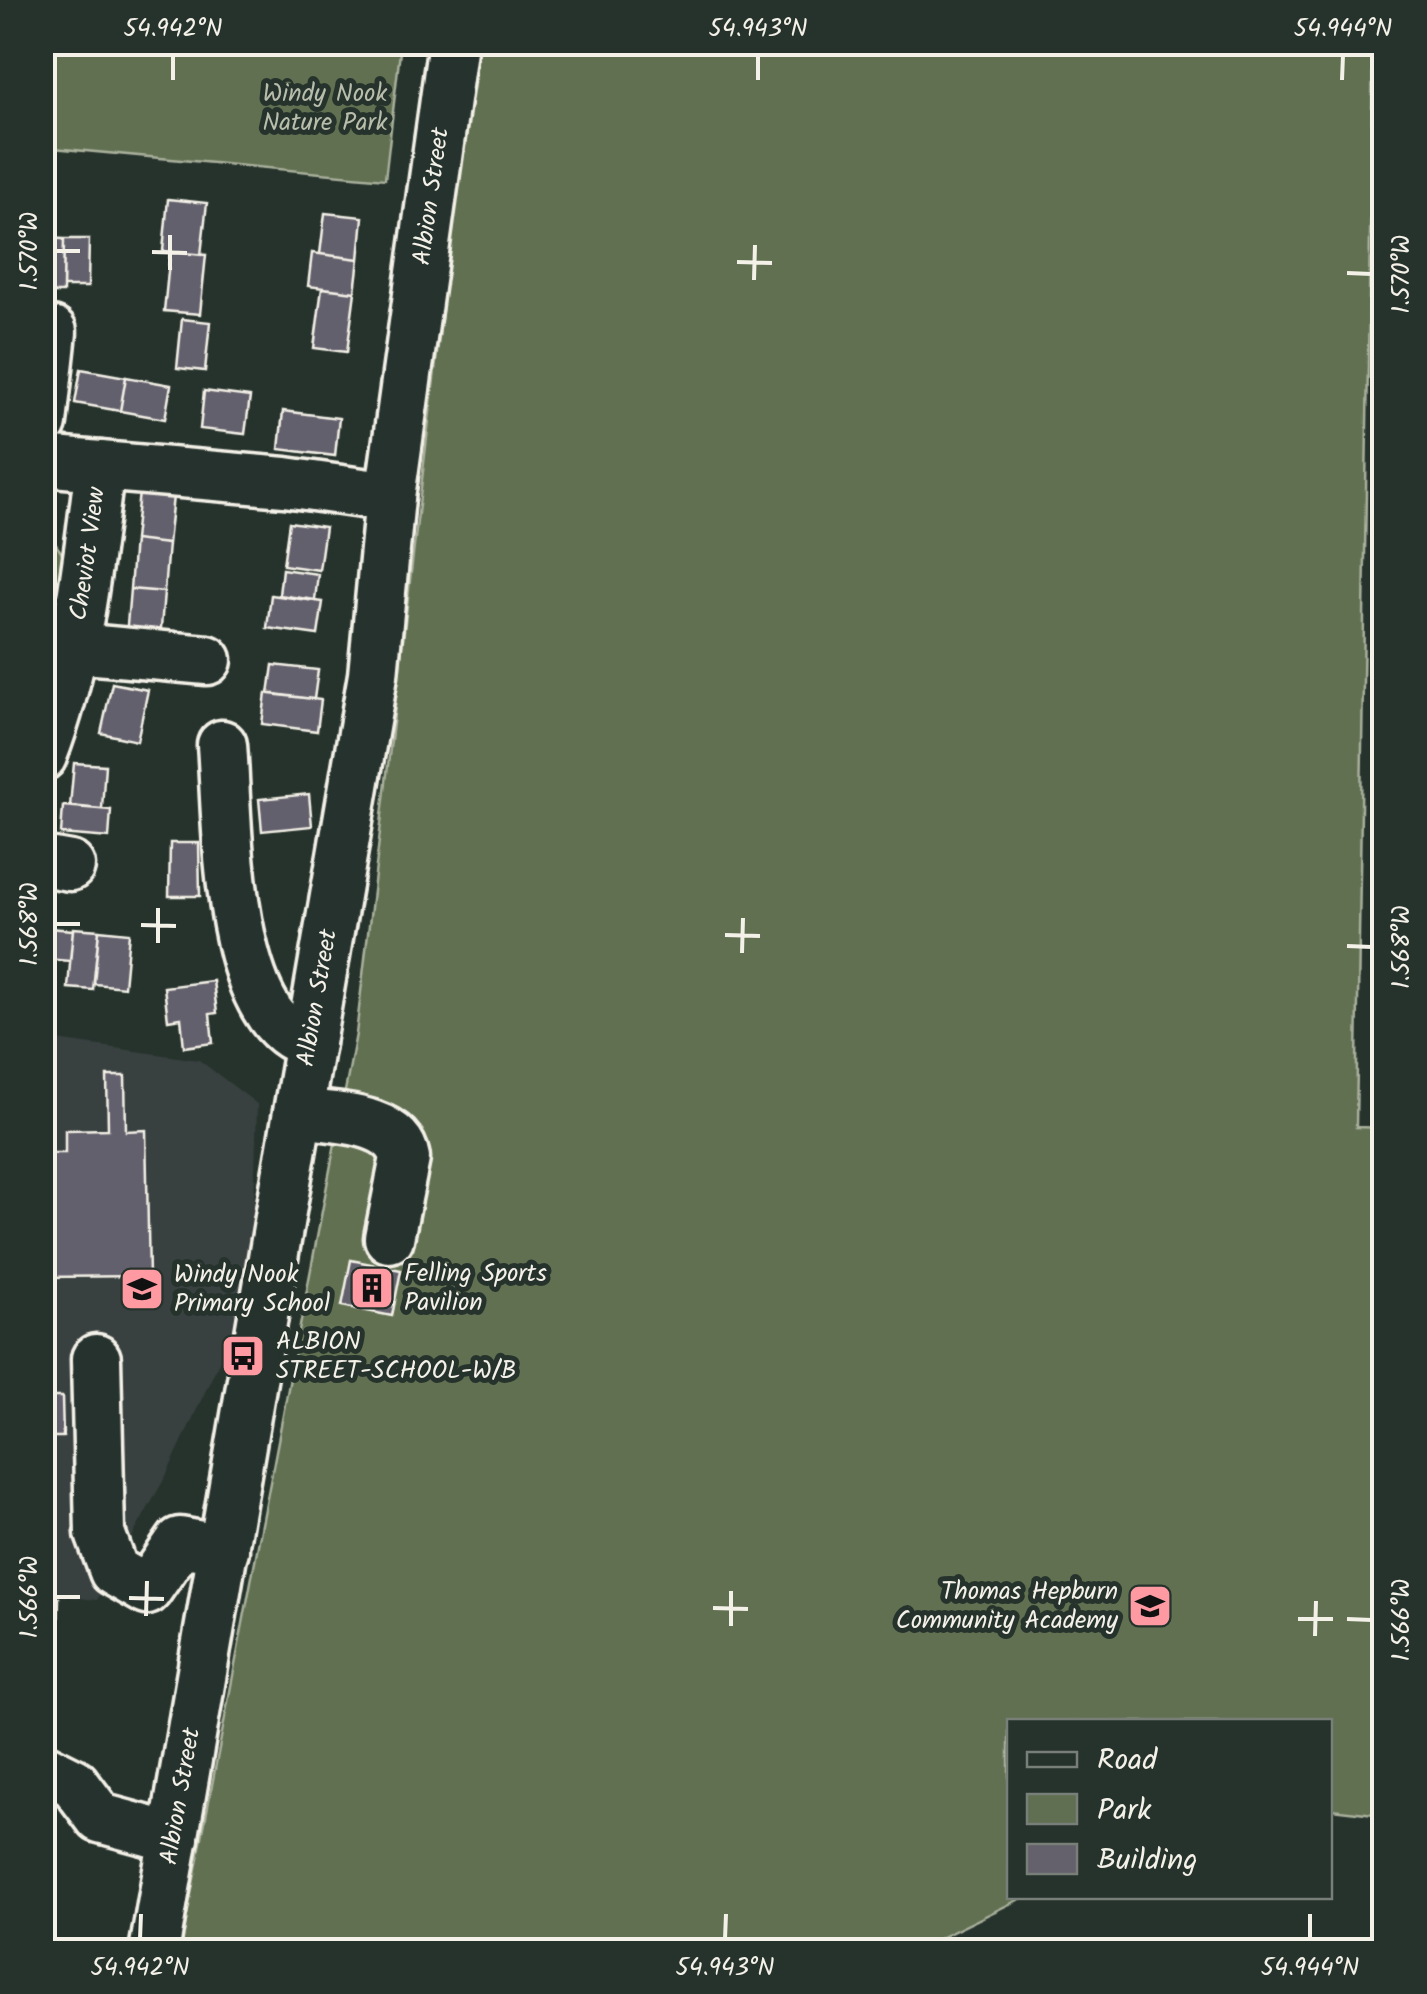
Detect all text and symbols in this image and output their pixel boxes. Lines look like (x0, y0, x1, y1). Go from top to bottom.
text: 54.942°N (123, 9, 223, 49)
text: 54.943°N (709, 9, 807, 49)
text: 54.944°N (1294, 9, 1392, 49)
park label: Windy Nook Nature Park (262, 74, 388, 143)
street label: Albion Street (402, 125, 461, 268)
text: 1.570°W (10, 211, 50, 291)
text: 1.570°W (1382, 234, 1422, 314)
street label: Cheviot View (59, 485, 117, 624)
text: 1.568°W (10, 882, 50, 966)
text: 1.568°W (1382, 905, 1422, 989)
street label: Albion Street (286, 926, 349, 1070)
place label: Felling Sports Pavilion (404, 1254, 547, 1323)
place label: Windy Nook Primary School (174, 1255, 330, 1324)
building icon: Felling Sports Pavilion (349, 1265, 395, 1311)
school or university icon: Windy Nook Primary School (119, 1266, 165, 1312)
place label: ALBION STREET-SCHOOL-W/B (276, 1322, 516, 1391)
bus stop icon: ALBION STREET-SCHOOL-W/B (220, 1333, 266, 1379)
text: 1.566°W (10, 1555, 50, 1639)
place label: Thomas Hepburn Community Academy (896, 1572, 1118, 1641)
text: 1.566°W (1382, 1578, 1422, 1662)
school or university icon: Thomas Hepburn Community Academy (1127, 1583, 1173, 1629)
legend (1007, 1719, 1332, 1899)
street label: Albion Street (149, 1724, 212, 1868)
text: Road (1097, 1737, 1158, 1785)
text: Park (1097, 1787, 1152, 1835)
text: Building (1097, 1837, 1197, 1885)
text: 54.942°N (90, 1948, 190, 1988)
text: 54.943°N (676, 1948, 774, 1988)
text: 54.944°N (1261, 1948, 1359, 1988)

